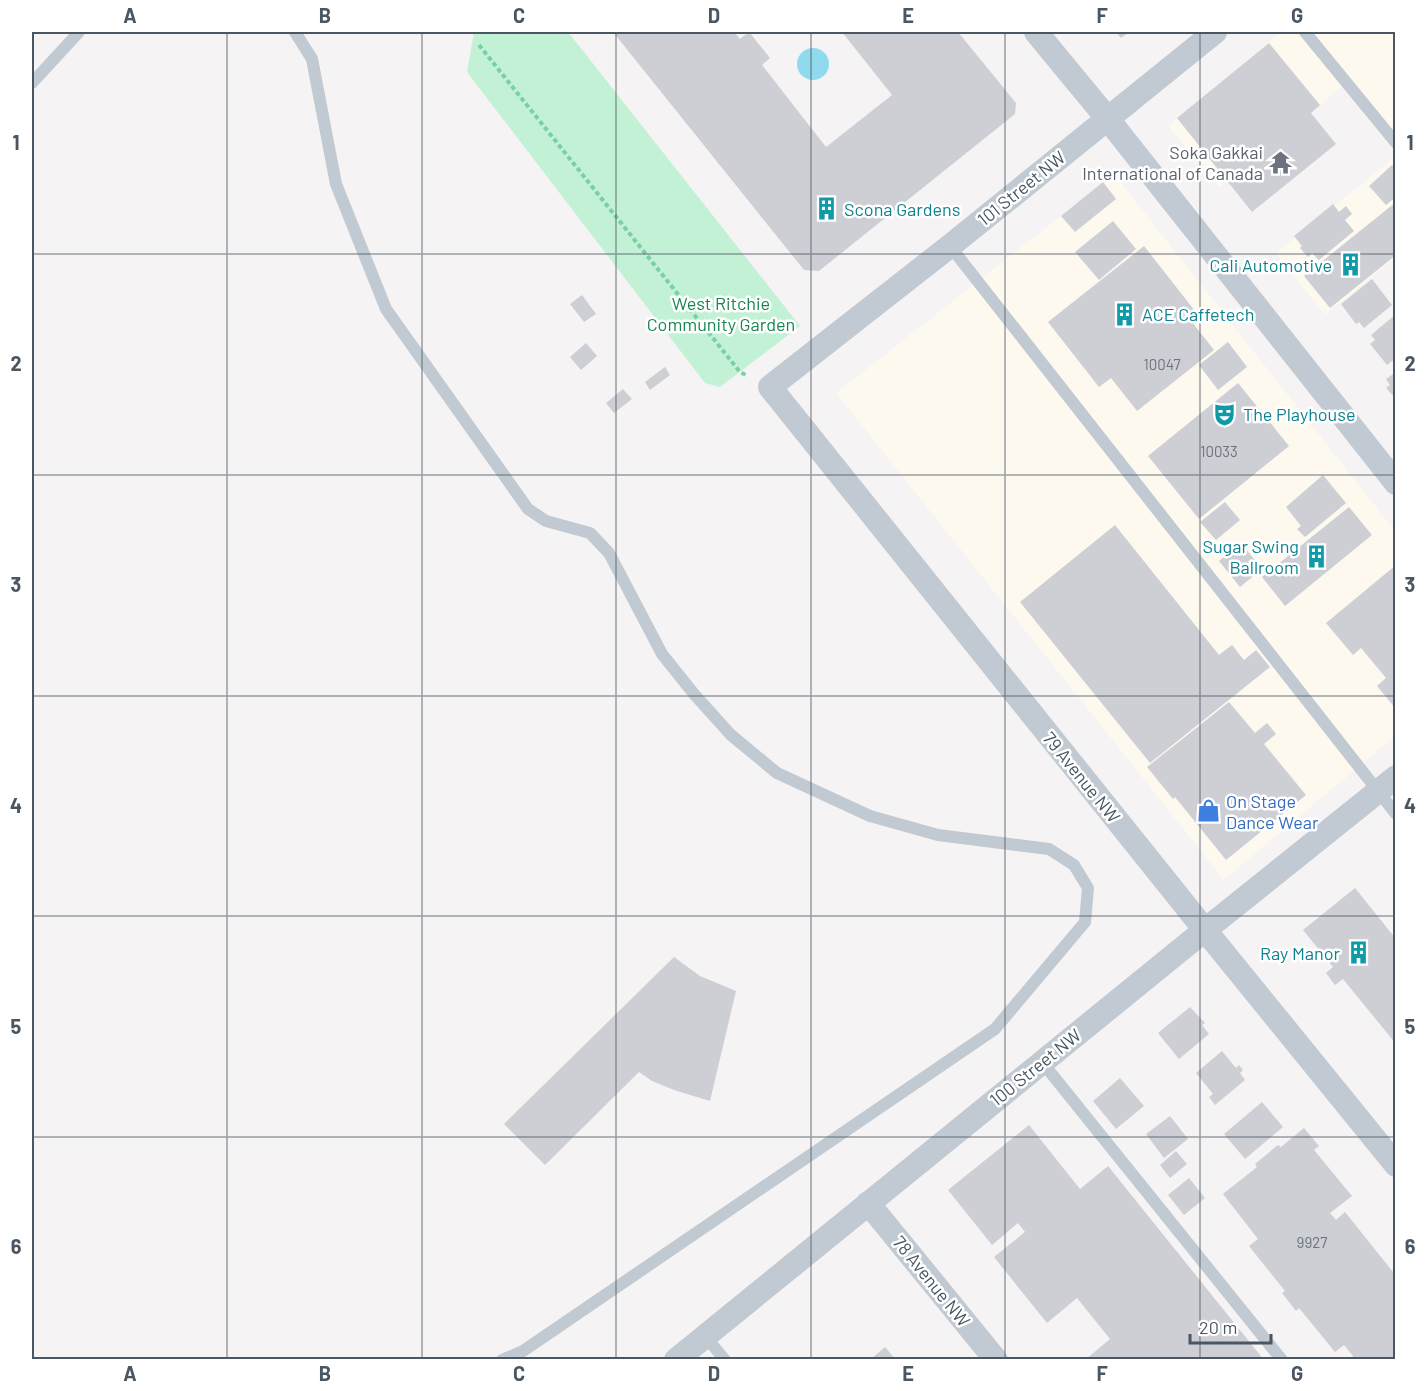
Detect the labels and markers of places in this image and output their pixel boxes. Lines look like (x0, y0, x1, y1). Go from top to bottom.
place label: Soka Gakkai International of Canada (1082, 141, 1263, 184)
temple icon: Soka Gakkai International of Canada (1268, 149, 1294, 175)
building icon: Scona Gardens (813, 196, 839, 222)
place label: Scona Gardens (844, 198, 960, 220)
building icon: Cali Automotive (1337, 252, 1363, 278)
place label: Cali Automotive (1210, 254, 1332, 276)
building icon: ACE Caffetech (1111, 301, 1137, 327)
place label: ACE Caffetech (1142, 303, 1254, 325)
theatre icon: The Playhouse (1212, 401, 1238, 427)
place label: The Playhouse (1243, 403, 1355, 425)
place label: Sugar Swing Ballroom (1202, 535, 1299, 578)
building icon: Sugar Swing Ballroom (1304, 543, 1330, 569)
place label: On Stage Dance Wear (1226, 790, 1319, 833)
shop icon: On Stage Dance Wear (1195, 798, 1221, 824)
building icon: Ray Manor (1345, 940, 1371, 966)
place label: Ray Manor (1260, 942, 1340, 964)

